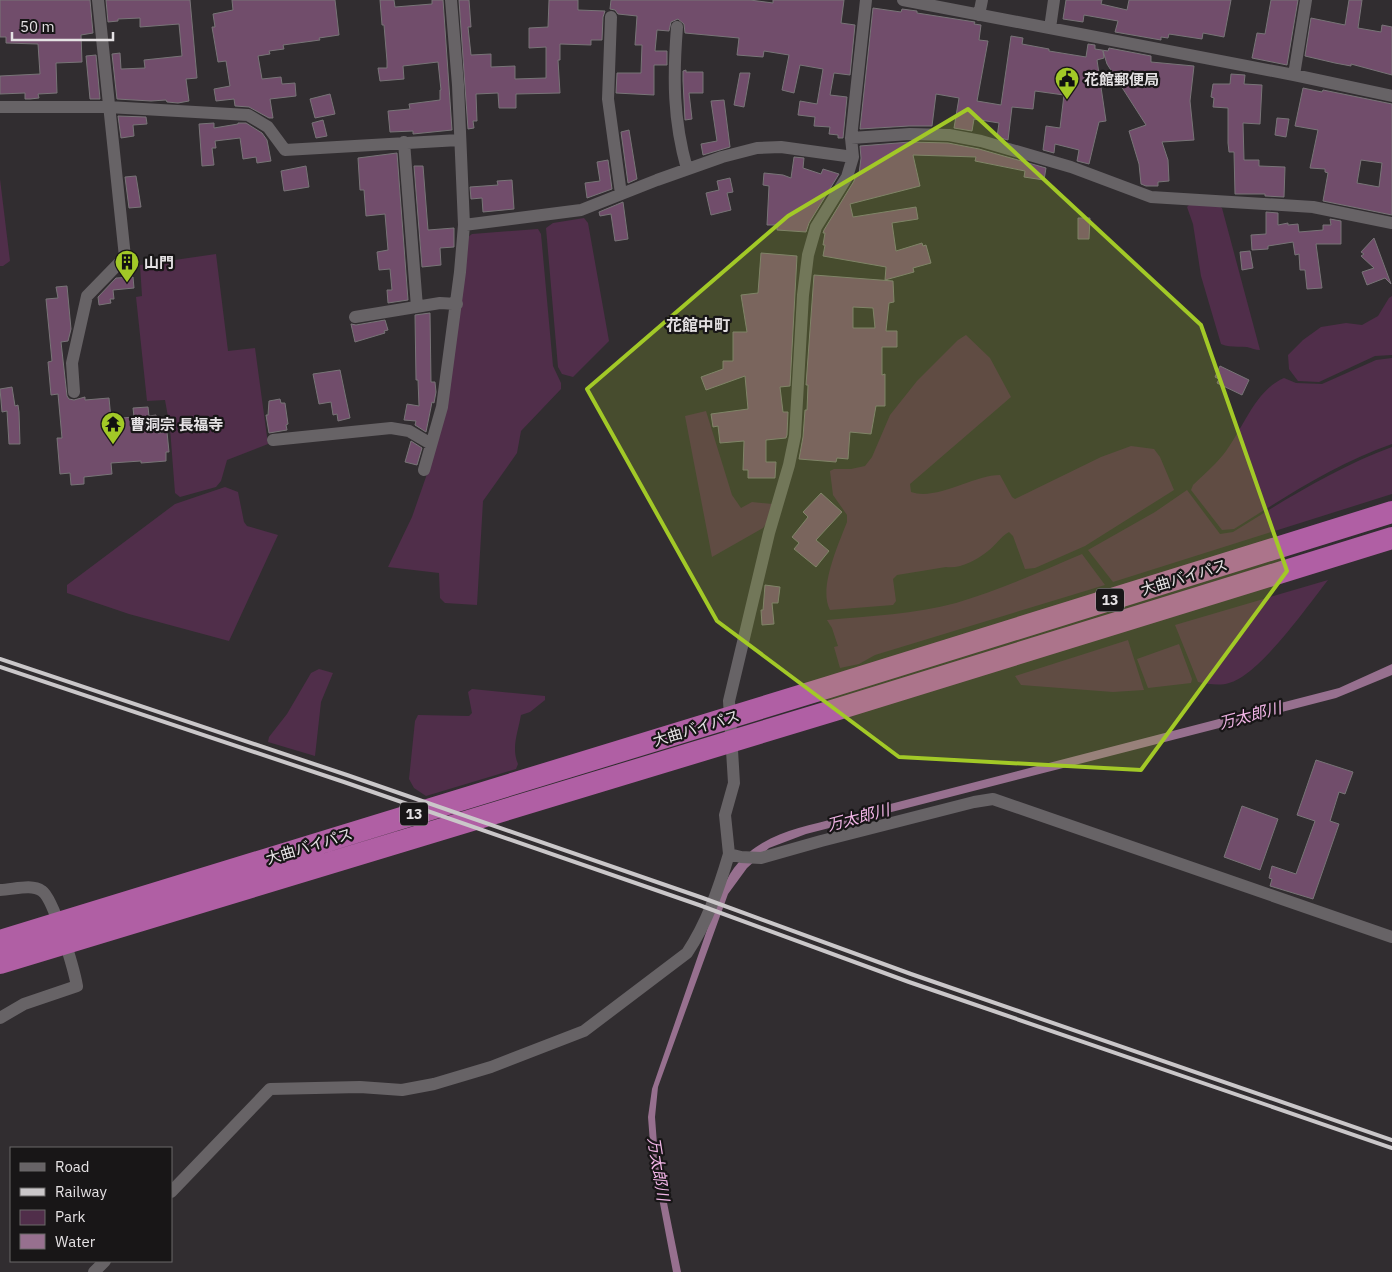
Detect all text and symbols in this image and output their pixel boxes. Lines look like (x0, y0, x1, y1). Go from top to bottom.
scale bar (12, 10, 114, 42)
text: 50 m (20, 17, 55, 36)
public building icon: 花館郵便局 (1054, 66, 1080, 100)
place label: 花館郵便局 (1084, 70, 1159, 89)
building icon: 山門 (114, 249, 140, 283)
place label: 山門 (144, 253, 174, 272)
district label: 花館中町 (666, 315, 730, 335)
temple icon: 曹洞宗 長福寺 (100, 411, 126, 445)
place label: 曹洞宗 長福寺 (130, 415, 224, 434)
street label: 大曲バイパス (1138, 555, 1230, 599)
road number: 13 (1096, 588, 1124, 612)
water label: 万太郎川 (1216, 697, 1285, 733)
street label: 大曲バイパス (650, 706, 742, 750)
water label: 万太郎川 (824, 799, 893, 835)
road number: 13 (400, 802, 428, 826)
street label: 大曲バイパス (263, 824, 355, 868)
water label: 万太郎川 (644, 1136, 674, 1204)
legend (10, 1147, 172, 1262)
text: Road (55, 1157, 90, 1176)
text: Railway (55, 1182, 108, 1201)
text: Park (55, 1207, 85, 1226)
text: Water (55, 1232, 96, 1251)

